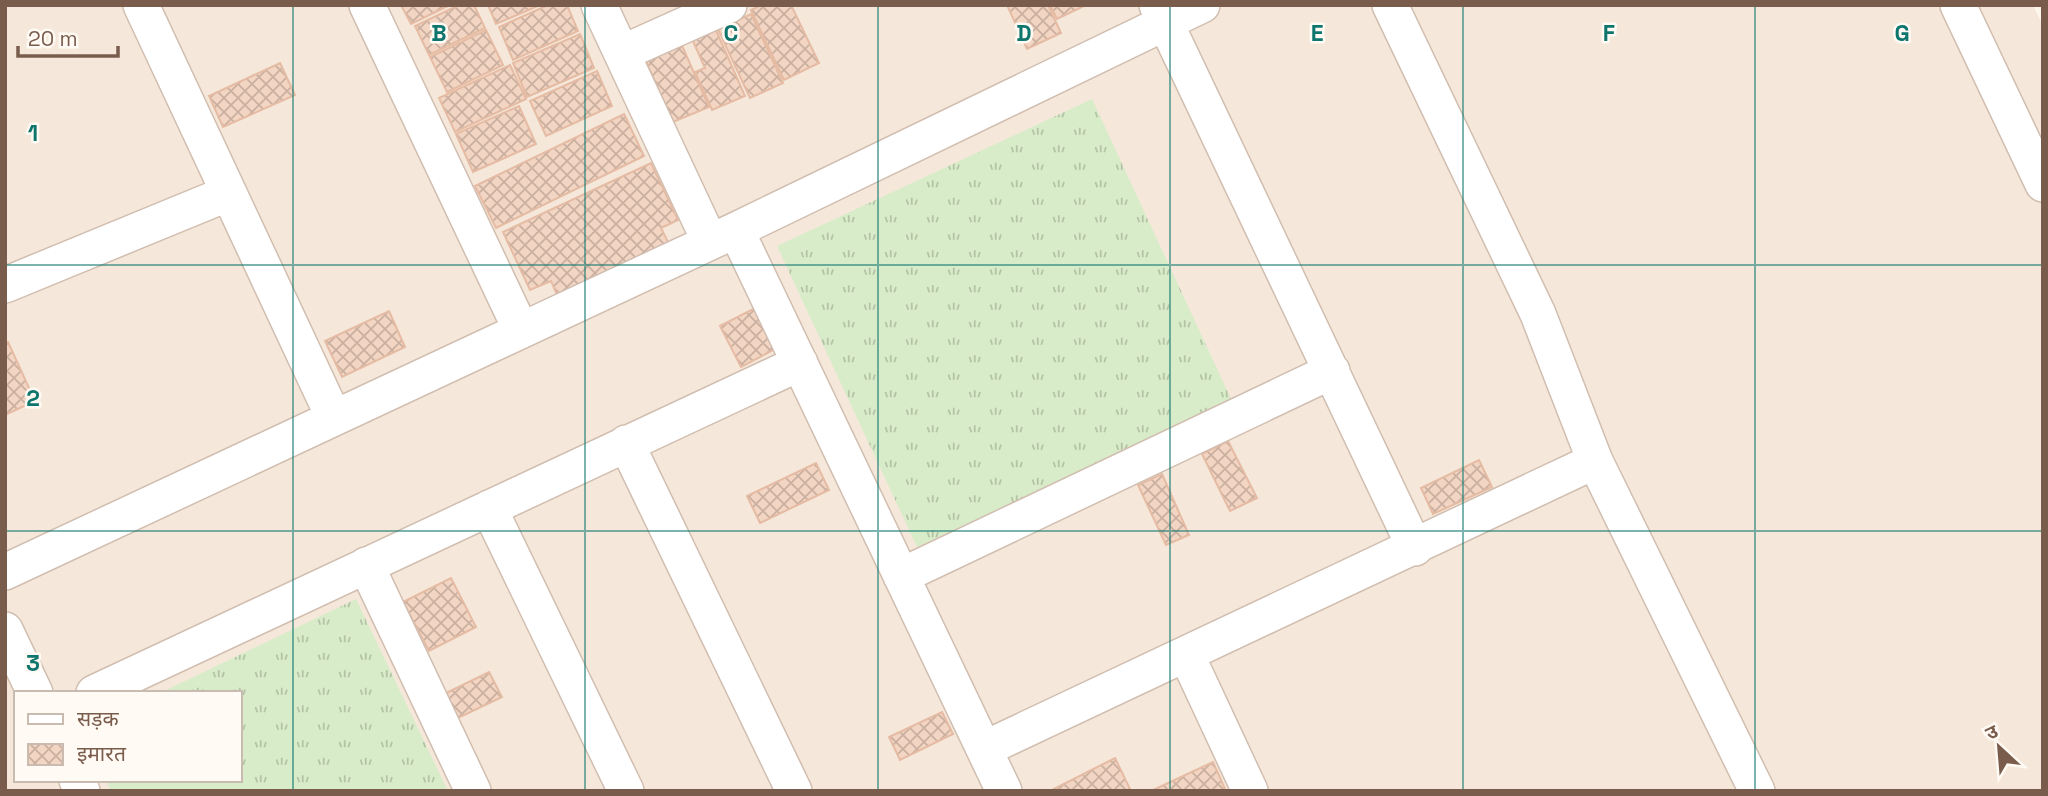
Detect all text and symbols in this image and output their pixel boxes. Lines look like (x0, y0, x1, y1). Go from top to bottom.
scale bar (18, 14, 117, 58)
text: B (431, 18, 447, 48)
text: C (724, 18, 738, 48)
text: D (1016, 18, 1032, 48)
text: E (1311, 18, 1323, 48)
text: F (1603, 18, 1615, 48)
text: G (1894, 18, 1910, 48)
text: 20 m (28, 25, 78, 52)
text: 1 (28, 118, 38, 148)
text: 2 (26, 383, 40, 413)
text: 3 (26, 648, 40, 678)
legend (14, 691, 242, 782)
text: सड़क (77, 705, 119, 732)
north arrow (1964, 712, 2034, 782)
text: उ (1981, 718, 2003, 746)
text: इमारत (77, 740, 127, 767)

